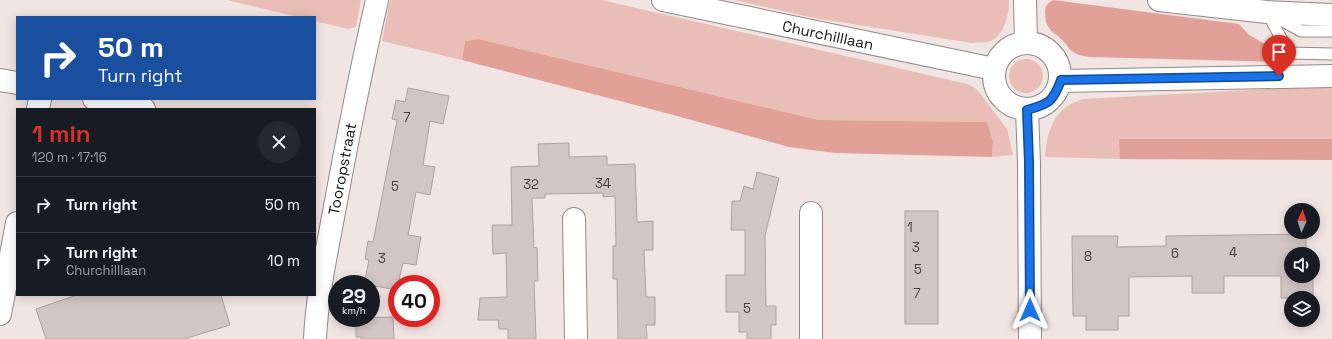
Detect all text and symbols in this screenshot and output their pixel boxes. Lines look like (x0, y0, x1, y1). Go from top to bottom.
street label: Churchilllaan (781, 16, 875, 54)
text: 50 m (98, 29, 164, 65)
icon: right (32, 32, 84, 84)
pin (1262, 35, 1296, 76)
icon: arrive (1268, 41, 1290, 63)
text: Turn right (98, 64, 182, 87)
house number: 7 (403, 109, 411, 126)
text: 1 min (32, 118, 91, 149)
button: close (258, 121, 300, 163)
street label: Tooropstraat (324, 121, 360, 217)
text: 120 m · 17:16 (32, 149, 107, 166)
house number: 34 (595, 175, 611, 192)
house number: 32 (523, 176, 539, 193)
house number: 5 (391, 178, 399, 195)
icon: right (32, 194, 54, 216)
text: Turn right (66, 195, 137, 214)
text: 50 m (265, 195, 300, 214)
north arrow (1284, 203, 1320, 239)
map controls (1284, 203, 1320, 327)
house number: 1 (907, 219, 913, 236)
house number: 3 (912, 239, 920, 256)
text: Turn right (66, 243, 137, 262)
house number: 4 (1229, 244, 1237, 261)
house number: 6 (1171, 245, 1179, 262)
button: sound (1284, 247, 1320, 283)
house number: 8 (1084, 248, 1092, 265)
icon: right (32, 250, 54, 272)
house number: 3 (378, 250, 386, 267)
text: 10 m (267, 251, 300, 270)
house number: 5 (914, 261, 922, 278)
text: Churchilllaan (66, 262, 146, 279)
speed limit sign: 40 (388, 275, 440, 327)
text: 29 (342, 283, 366, 309)
house number: 7 (913, 285, 921, 302)
position arrow (1009, 289, 1051, 331)
button: layers (1284, 291, 1320, 327)
house number: 5 (743, 300, 751, 317)
text: km/h (342, 304, 366, 317)

